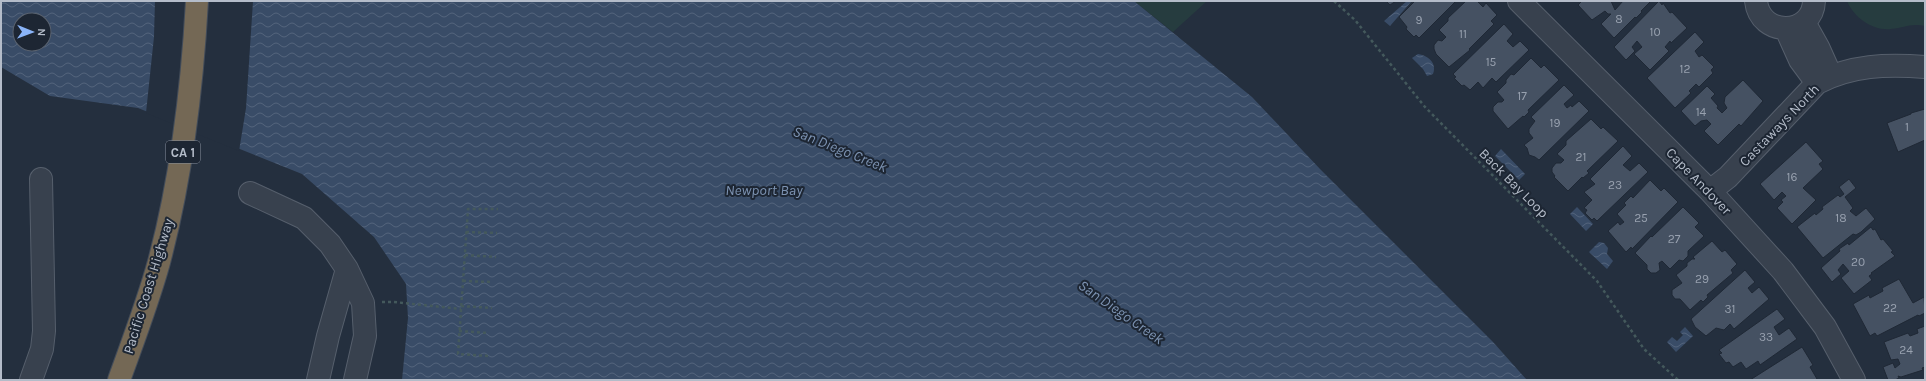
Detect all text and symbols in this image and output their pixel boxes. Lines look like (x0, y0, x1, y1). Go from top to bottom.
north arrow (12, 12, 52, 52)
house number: 8 (1615, 12, 1623, 26)
house number: 9 (1416, 13, 1423, 27)
house number: 10 (1649, 25, 1661, 39)
house number: 11 (1459, 27, 1467, 41)
text: N (35, 28, 48, 36)
house number: 15 (1486, 55, 1497, 69)
house number: 12 (1680, 62, 1691, 76)
street label: Castaways North (1736, 81, 1823, 170)
house number: 17 (1517, 89, 1527, 103)
house number: 14 (1696, 105, 1707, 119)
house number: 19 (1550, 116, 1560, 130)
house number: 1 (1905, 120, 1909, 134)
water label: San Diego Creek (790, 122, 890, 176)
road number: CA 1 (166, 141, 200, 163)
street label: Cape Andover (1662, 144, 1736, 219)
street label: Back Bay Loop (1475, 145, 1552, 222)
house number: 21 (1576, 150, 1586, 164)
house number: 16 (1787, 170, 1798, 184)
house number: 23 (1608, 178, 1622, 192)
water label: Newport Bay (725, 181, 803, 199)
house number: 25 (1634, 211, 1648, 225)
house number: 18 (1835, 211, 1847, 225)
street label: Pacific Coast Highway (120, 216, 177, 356)
house number: 27 (1668, 232, 1681, 246)
house number: 20 (1851, 255, 1865, 269)
house number: 29 (1695, 272, 1709, 286)
water label: San Diego Creek (1075, 276, 1167, 348)
house number: 22 (1883, 301, 1897, 315)
house number: 31 (1724, 302, 1736, 316)
house number: 33 (1759, 330, 1773, 344)
house number: 24 (1899, 343, 1913, 357)

